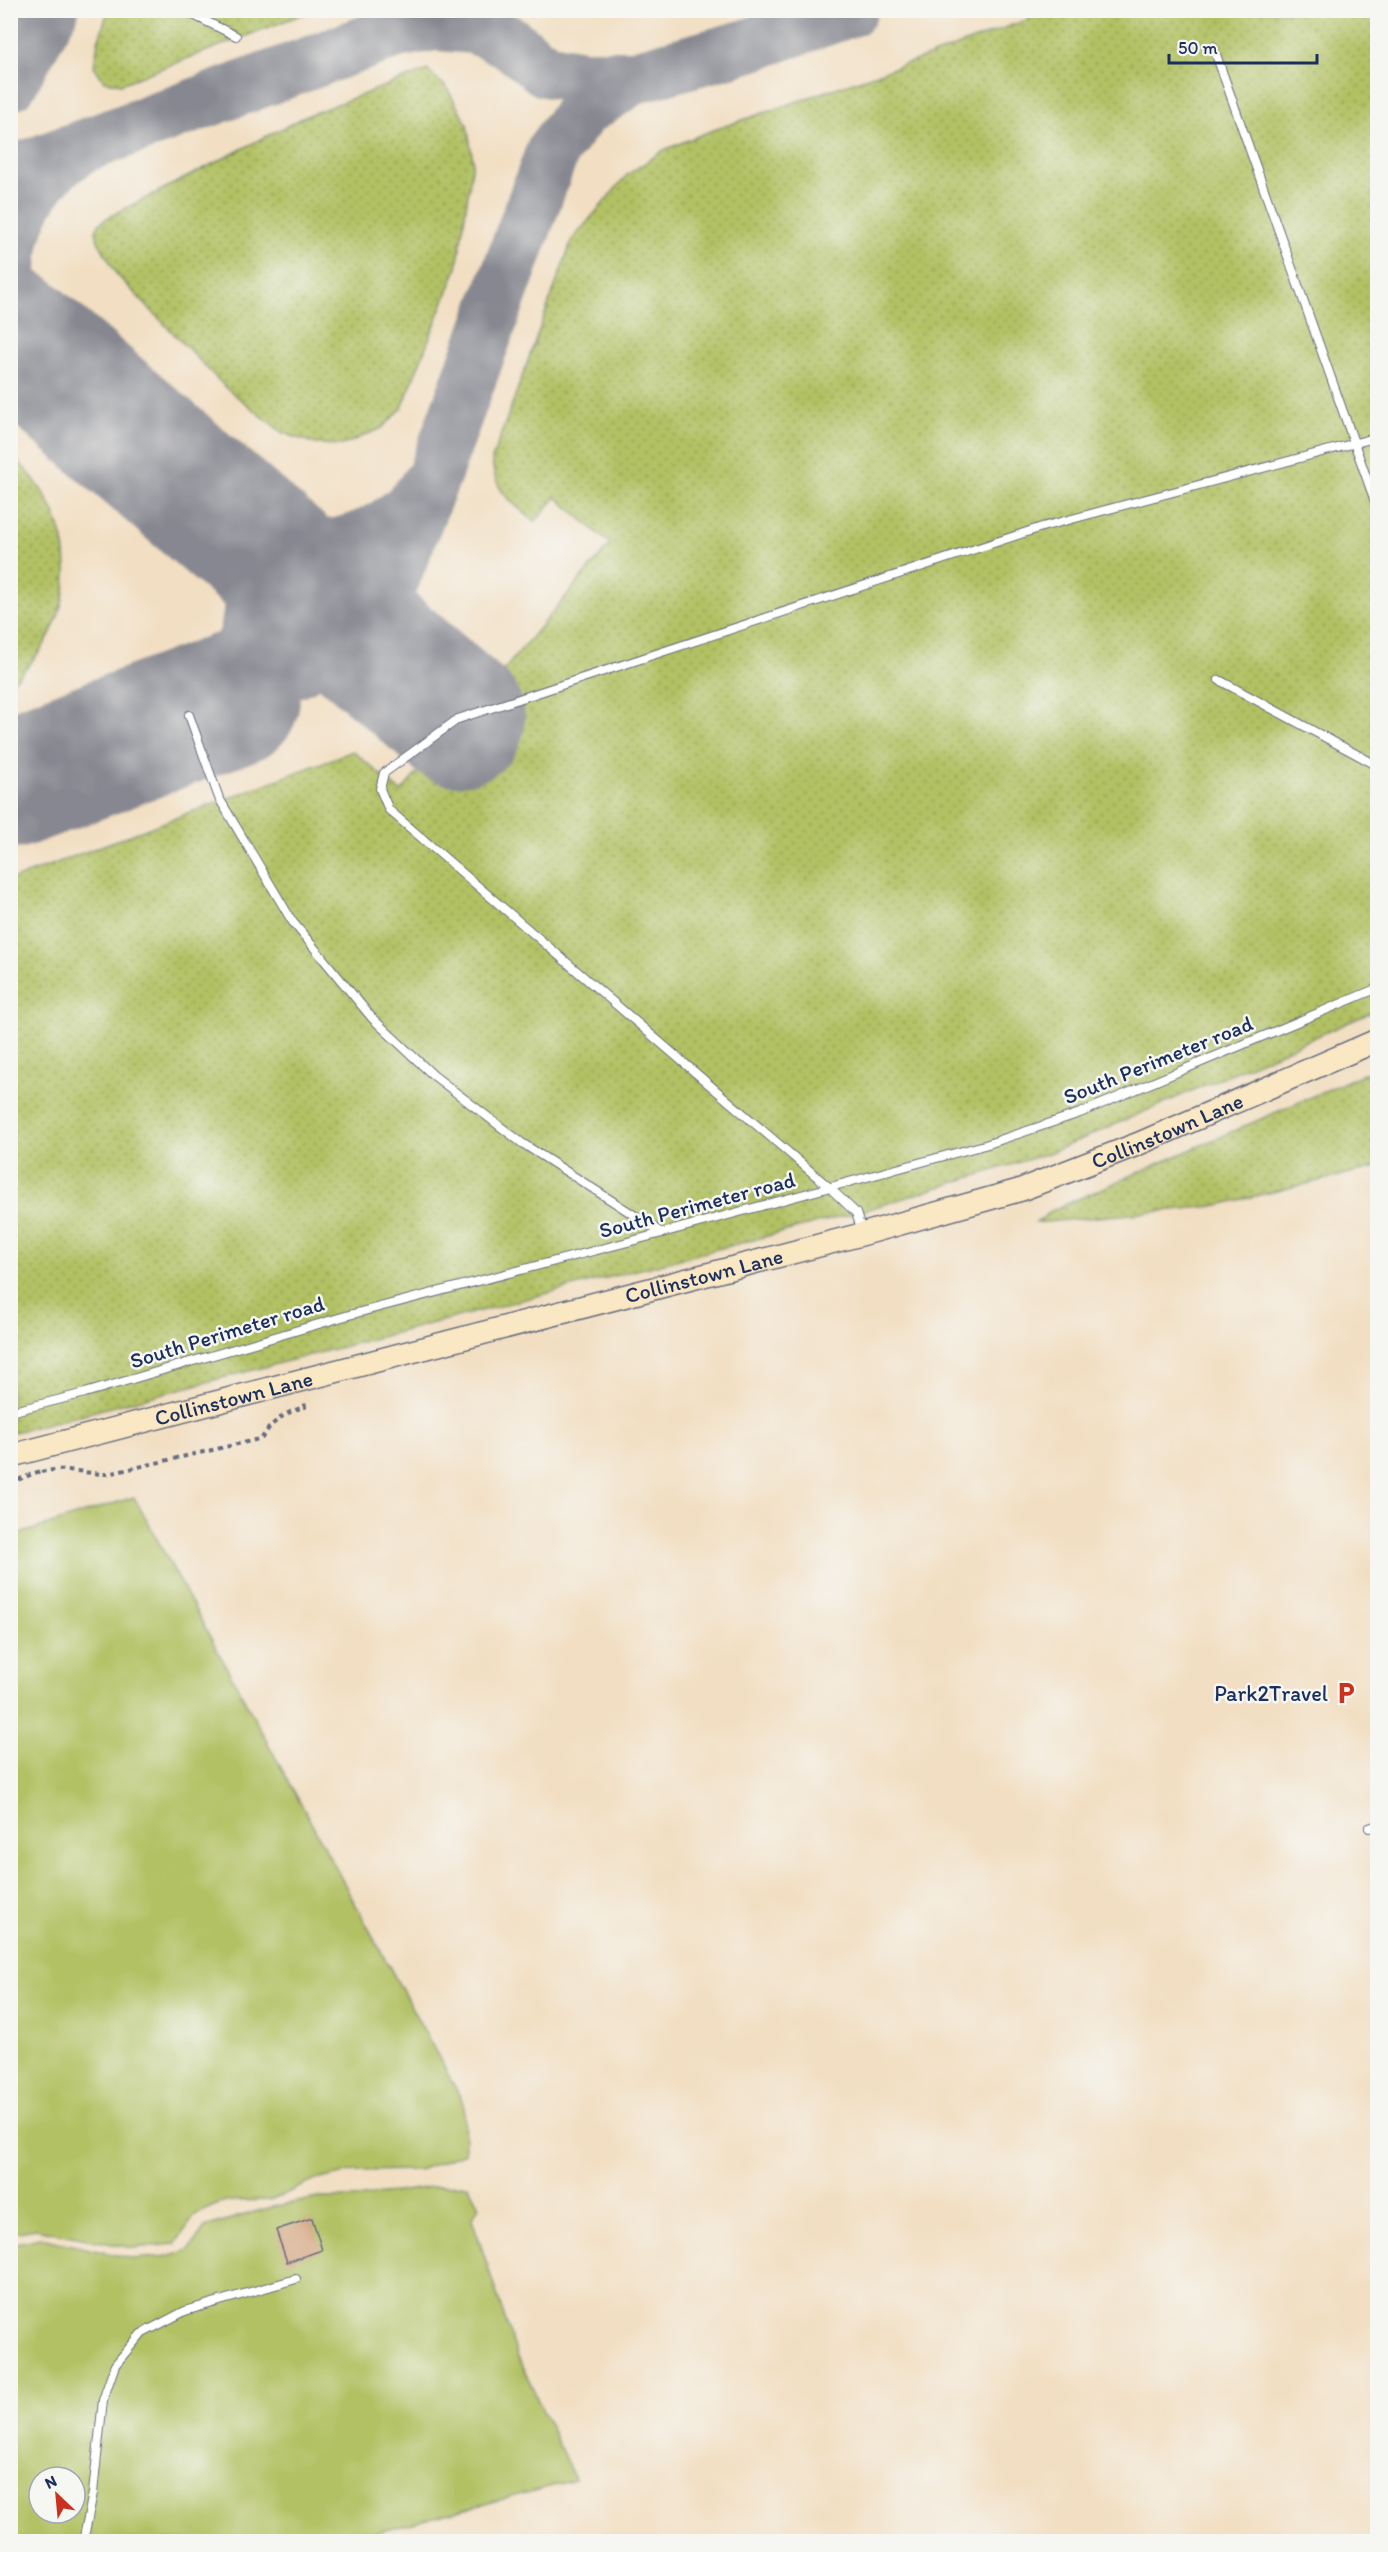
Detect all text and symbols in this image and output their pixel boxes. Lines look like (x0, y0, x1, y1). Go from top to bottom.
scale bar (1169, 27, 1318, 65)
text: 50 m (1178, 37, 1218, 59)
street label: South Perimeter road (1059, 1010, 1257, 1110)
street label: Collinstown Lane (1087, 1087, 1247, 1174)
street label: South Perimeter road (596, 1166, 798, 1244)
street label: Collinstown Lane (622, 1242, 786, 1309)
street label: South Perimeter road (127, 1290, 328, 1374)
street label: Collinstown Lane (152, 1364, 316, 1431)
place label: Park2Travel (1214, 1680, 1328, 1707)
parking icon: Park2Travel (1333, 1680, 1359, 1706)
north arrow (27, 2465, 87, 2525)
text: N (42, 2471, 60, 2493)

